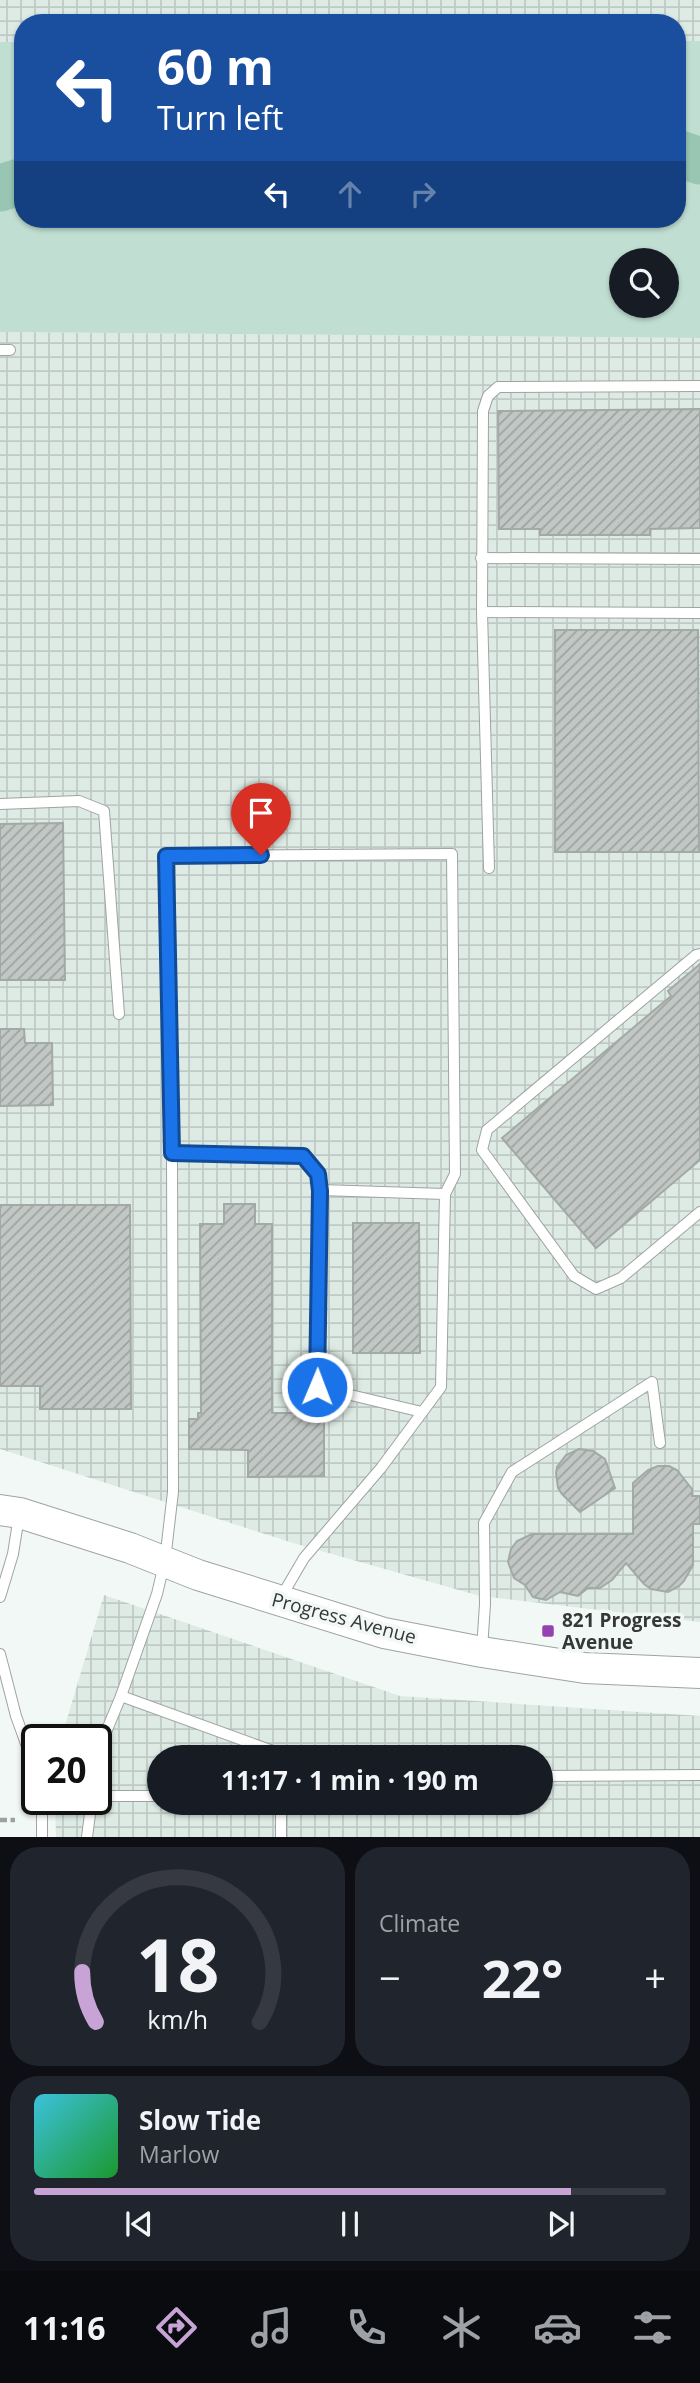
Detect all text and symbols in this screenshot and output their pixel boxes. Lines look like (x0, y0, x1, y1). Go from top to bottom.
text: 60 m (157, 33, 274, 99)
icon: left (42, 42, 133, 133)
text: Turn left (157, 96, 283, 139)
icon: left (258, 175, 296, 213)
icon: ahead (331, 175, 369, 213)
icon: right (404, 175, 442, 213)
map controls (609, 248, 679, 318)
button: search (609, 248, 679, 318)
pin (231, 783, 291, 855)
icon: arrive (242, 794, 280, 832)
position arrow (280, 1350, 354, 1424)
street label: Progress Avenue (269, 1586, 419, 1650)
place label: 821 Progress Avenue (562, 1607, 681, 1655)
marker: 821 Progress Avenue (540, 1623, 556, 1639)
speed limit sign: 20 (21, 1724, 112, 1815)
text: 11:17 · 1 min · 190 m (221, 1762, 479, 1798)
text: Climate (379, 1907, 460, 1939)
text: 18 (136, 1915, 219, 2014)
text: 22° (482, 1942, 563, 2013)
text: − (379, 1951, 401, 2003)
text: + (644, 1951, 666, 2003)
text: km/h (147, 2002, 208, 2036)
text: Slow Tide (139, 2102, 261, 2138)
text: Marlow (139, 2138, 219, 2170)
icon: previous (120, 2205, 158, 2243)
icon: pause (331, 2205, 369, 2243)
icon: next (542, 2205, 580, 2243)
icon: directions (152, 2303, 201, 2352)
icon: music (247, 2303, 296, 2352)
icon: phone (342, 2303, 391, 2352)
icon: climate (437, 2303, 486, 2352)
icon: car (533, 2303, 582, 2352)
icon: filters (628, 2303, 677, 2352)
text: 11:16 (23, 2306, 105, 2349)

